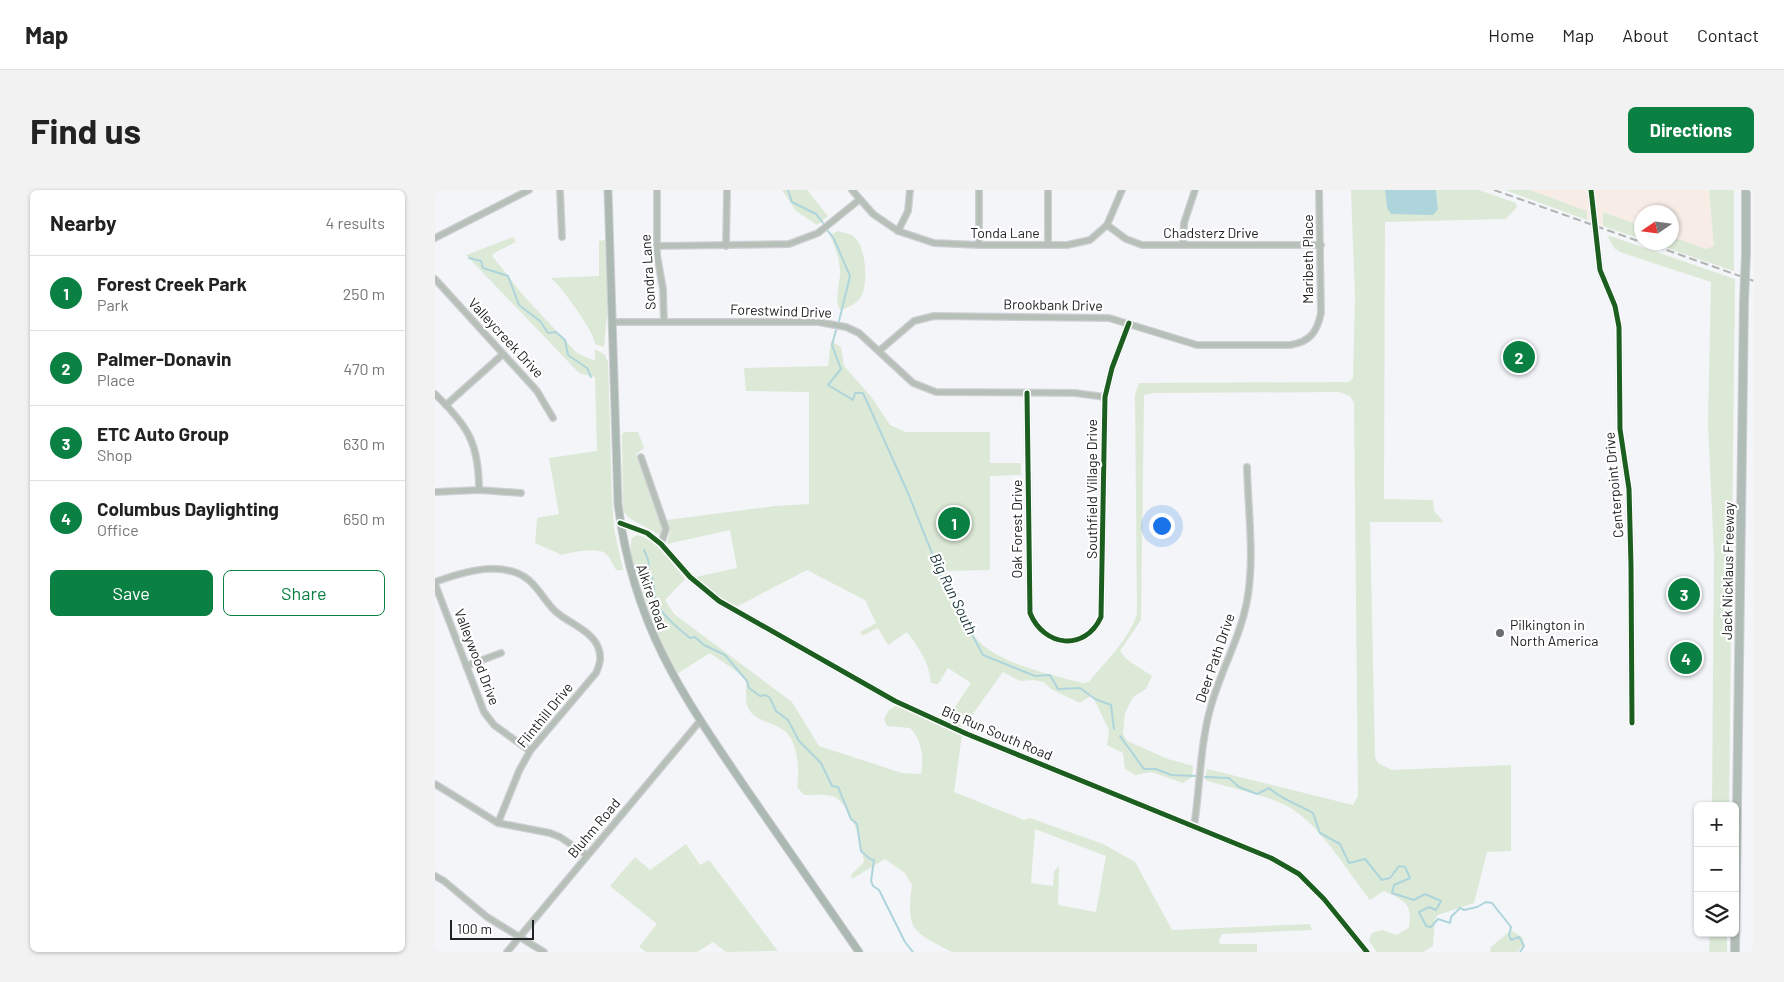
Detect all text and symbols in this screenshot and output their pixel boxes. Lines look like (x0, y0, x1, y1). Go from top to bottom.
text: Map (25, 20, 68, 49)
text: Home (1488, 24, 1534, 46)
text: Map (1562, 24, 1594, 46)
text: About (1622, 24, 1669, 46)
text: Contact (1697, 24, 1759, 46)
button: Directions (1628, 107, 1754, 153)
text: Find us (30, 109, 141, 151)
north arrow (1634, 205, 1679, 250)
text: Nearby (50, 210, 116, 235)
text: 4 results (325, 213, 385, 232)
street label: Maribeth Place (1299, 214, 1316, 304)
street label: Tonda Lane (970, 224, 1040, 241)
street label: Chadsterz Drive (1163, 224, 1259, 241)
street label: Sondra Lane (636, 234, 659, 311)
text: Forest Creek Park (97, 272, 247, 295)
text: 1 (63, 284, 69, 303)
text: 250 m (343, 284, 385, 303)
street label: Valleycreek Drive (465, 294, 548, 381)
text: Park (97, 295, 128, 314)
street label: Brookbank Drive (1003, 295, 1103, 314)
street label: Forestwind Drive (730, 300, 832, 321)
pin: 2 (1503, 338, 1535, 376)
text: Palmer-Donavin (97, 347, 231, 370)
text: 2 (62, 359, 70, 378)
text: 470 m (344, 359, 385, 378)
text: Place (97, 370, 135, 389)
street label: Southfield Village Drive (1083, 419, 1100, 559)
text: ETC Auto Group (97, 422, 229, 445)
street label: Centerpoint Drive (1600, 431, 1627, 539)
text: 3 (62, 434, 70, 453)
text: 630 m (343, 434, 385, 453)
text: Shop (97, 445, 132, 464)
street label: Oak Forest Drive (1008, 480, 1025, 578)
text: Columbus Daylighting (97, 497, 279, 520)
street label: Jack Nicklaus Freeway (1718, 501, 1737, 640)
pin: 1 (938, 504, 970, 542)
text: 4 (61, 509, 71, 528)
text: 650 m (343, 509, 385, 528)
your location (1149, 513, 1175, 539)
text: Office (97, 520, 139, 539)
water label: Big Run South (926, 550, 981, 637)
street label: Alkire Road (633, 562, 672, 632)
button: Save (50, 570, 213, 616)
button: Share (223, 570, 385, 616)
pin: 3 (1668, 575, 1700, 613)
street label: Valleywood Drive (451, 606, 504, 707)
street label: Deer Path Drive (1191, 611, 1238, 705)
place label: Pilkington in North America (1510, 616, 1598, 649)
marker: Pilkington in North America (1494, 627, 1506, 639)
pin: 4 (1670, 639, 1702, 677)
street label: Flinthill Drive (513, 679, 576, 751)
street label: Big Run South Road (939, 702, 1055, 764)
street label: Bluhm Road (564, 794, 623, 861)
map controls (1694, 802, 1739, 937)
button: + (1694, 802, 1739, 847)
button: − (1694, 847, 1739, 892)
button: layers (1694, 892, 1739, 937)
scale bar (450, 917, 534, 940)
text: 100 m (457, 920, 492, 937)

